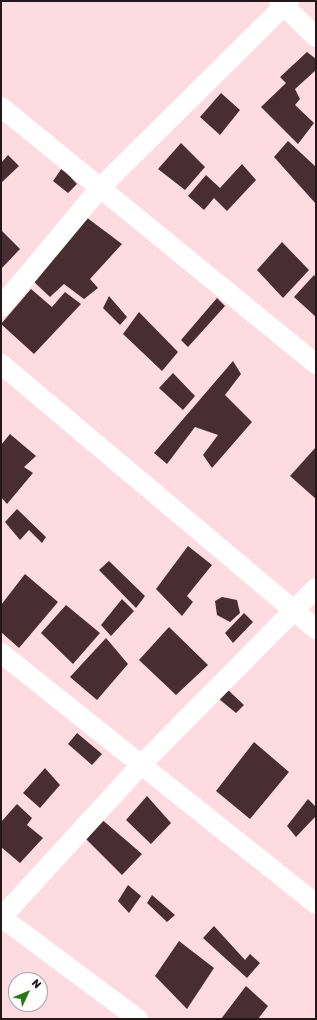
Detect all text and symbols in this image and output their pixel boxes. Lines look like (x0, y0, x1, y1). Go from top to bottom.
north arrow (8, 972, 48, 1012)
text: N (29, 977, 44, 991)

